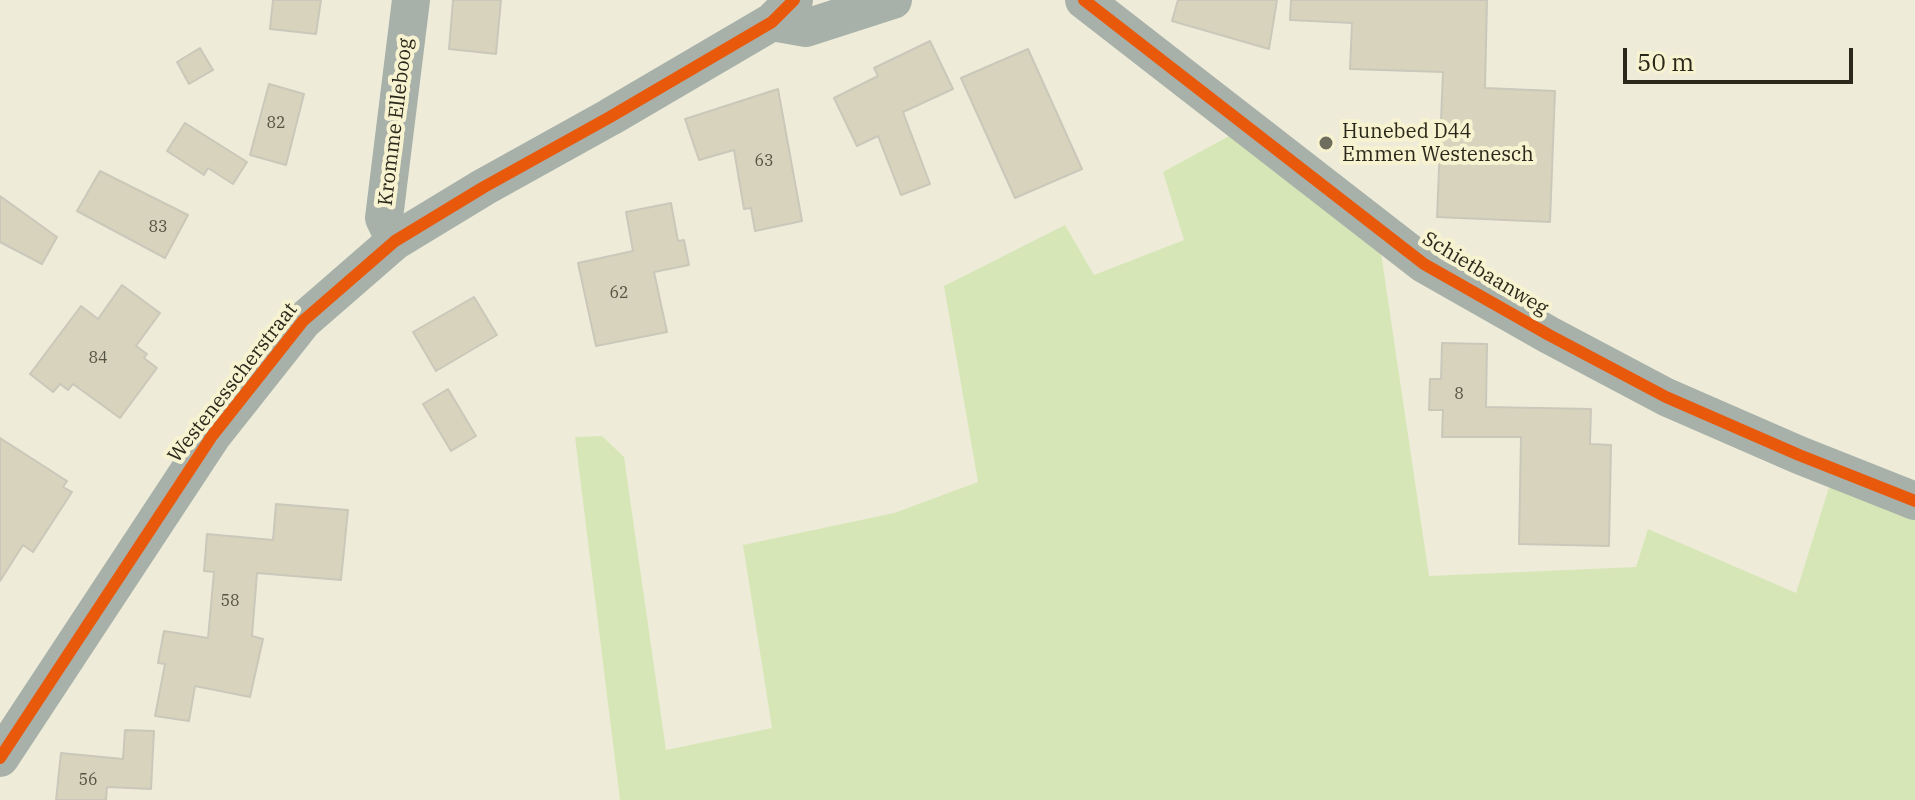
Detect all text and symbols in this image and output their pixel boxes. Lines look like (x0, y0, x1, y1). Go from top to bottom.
scale bar (1627, 32, 1857, 82)
street label: Kromme Elleboog (374, 37, 418, 207)
text: 50 m (1637, 46, 1694, 78)
house number: 82 (266, 113, 286, 133)
place label: Hunebed D44 Emmen Westenesch (1342, 120, 1534, 167)
marker: Hunebed D44 Emmen Westenesch (1317, 134, 1335, 152)
house number: 63 (754, 151, 774, 171)
house number: 83 (148, 217, 168, 237)
street label: Schietbaanweg (1418, 227, 1552, 321)
house number: 62 (609, 283, 629, 303)
street label: Westenesscherstraat (163, 298, 303, 468)
house number: 84 (88, 348, 108, 368)
house number: 8 (1454, 384, 1464, 404)
house number: 58 (220, 591, 240, 611)
house number: 56 (78, 770, 98, 790)

